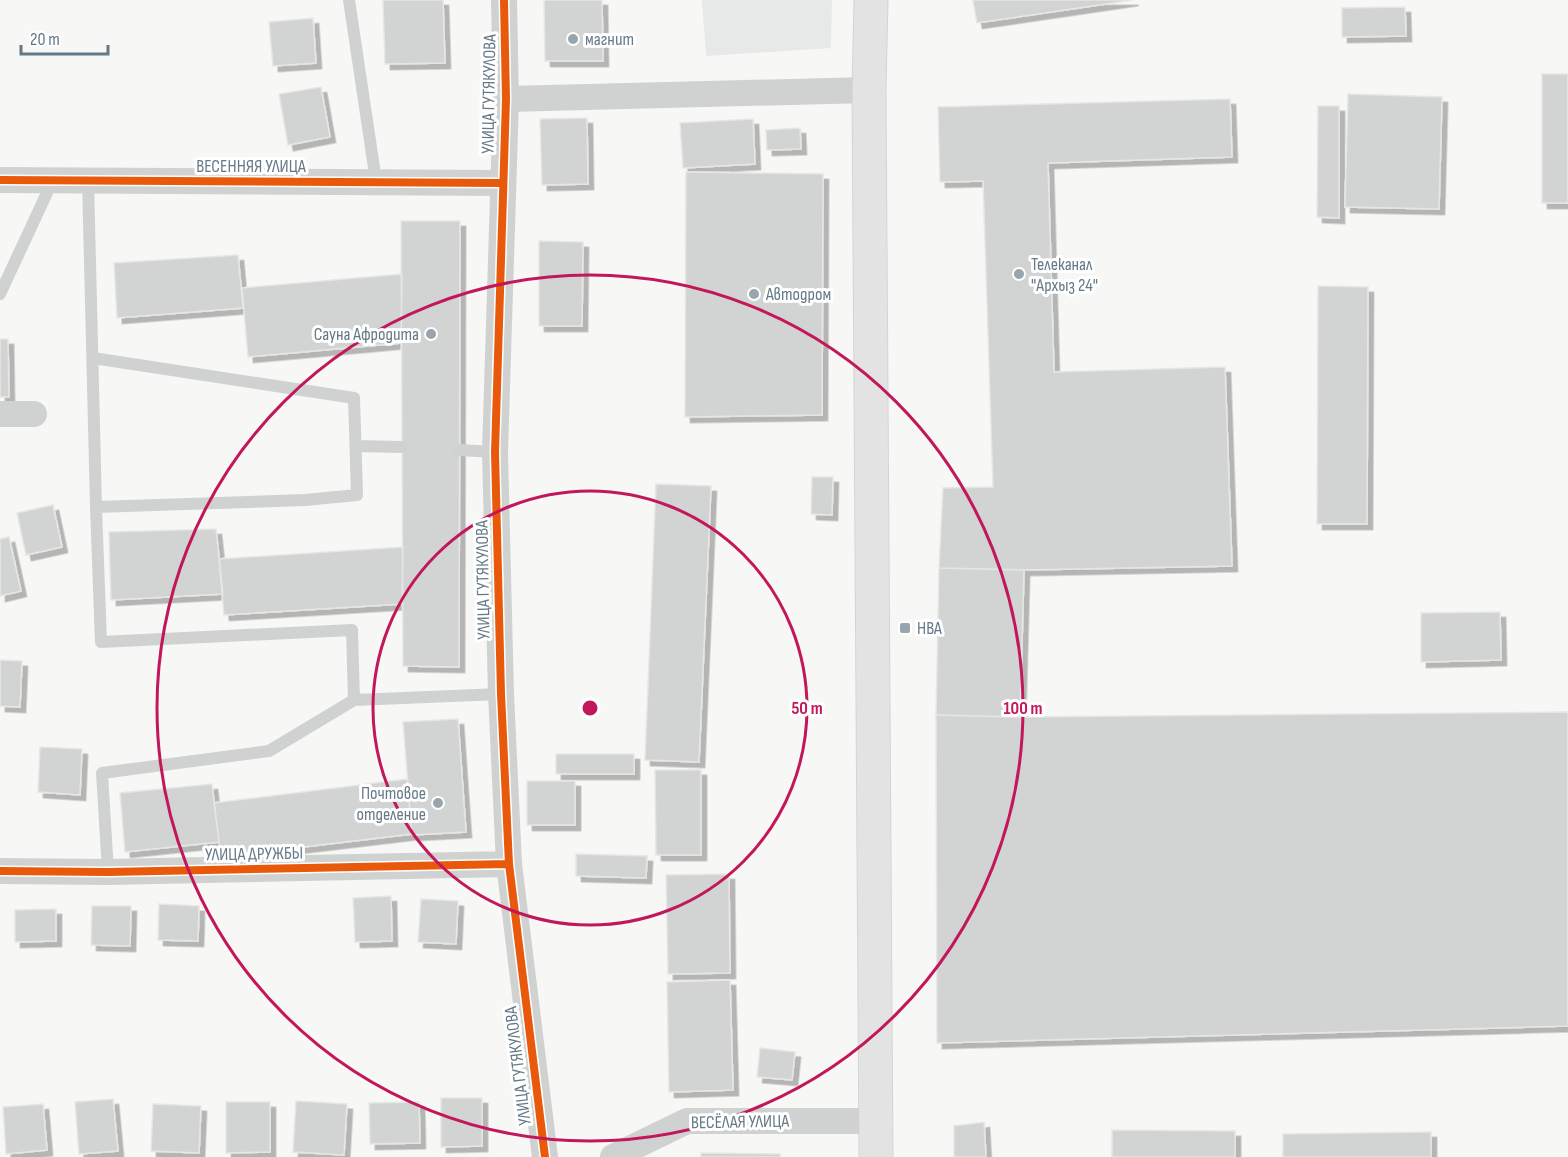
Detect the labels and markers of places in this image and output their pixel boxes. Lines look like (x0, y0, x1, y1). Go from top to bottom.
place label: магнит (585, 29, 634, 50)
marker: магнит (566, 32, 580, 46)
place label: Телеканал "Архыз 24" (1031, 254, 1098, 296)
marker: Телеканал "Архыз 24" (1012, 267, 1026, 281)
place label: Автодром (765, 284, 831, 305)
marker: Автодром (747, 287, 761, 301)
place label: Сауна Афродита (314, 324, 419, 345)
marker: Сауна Афродита (424, 327, 438, 341)
place label: НВА (917, 618, 942, 639)
marker: НВА (898, 621, 912, 635)
centre of rings (580, 698, 600, 718)
place label: Почтовое отделение (356, 783, 426, 825)
marker: Почтовое отделение (431, 796, 445, 810)

